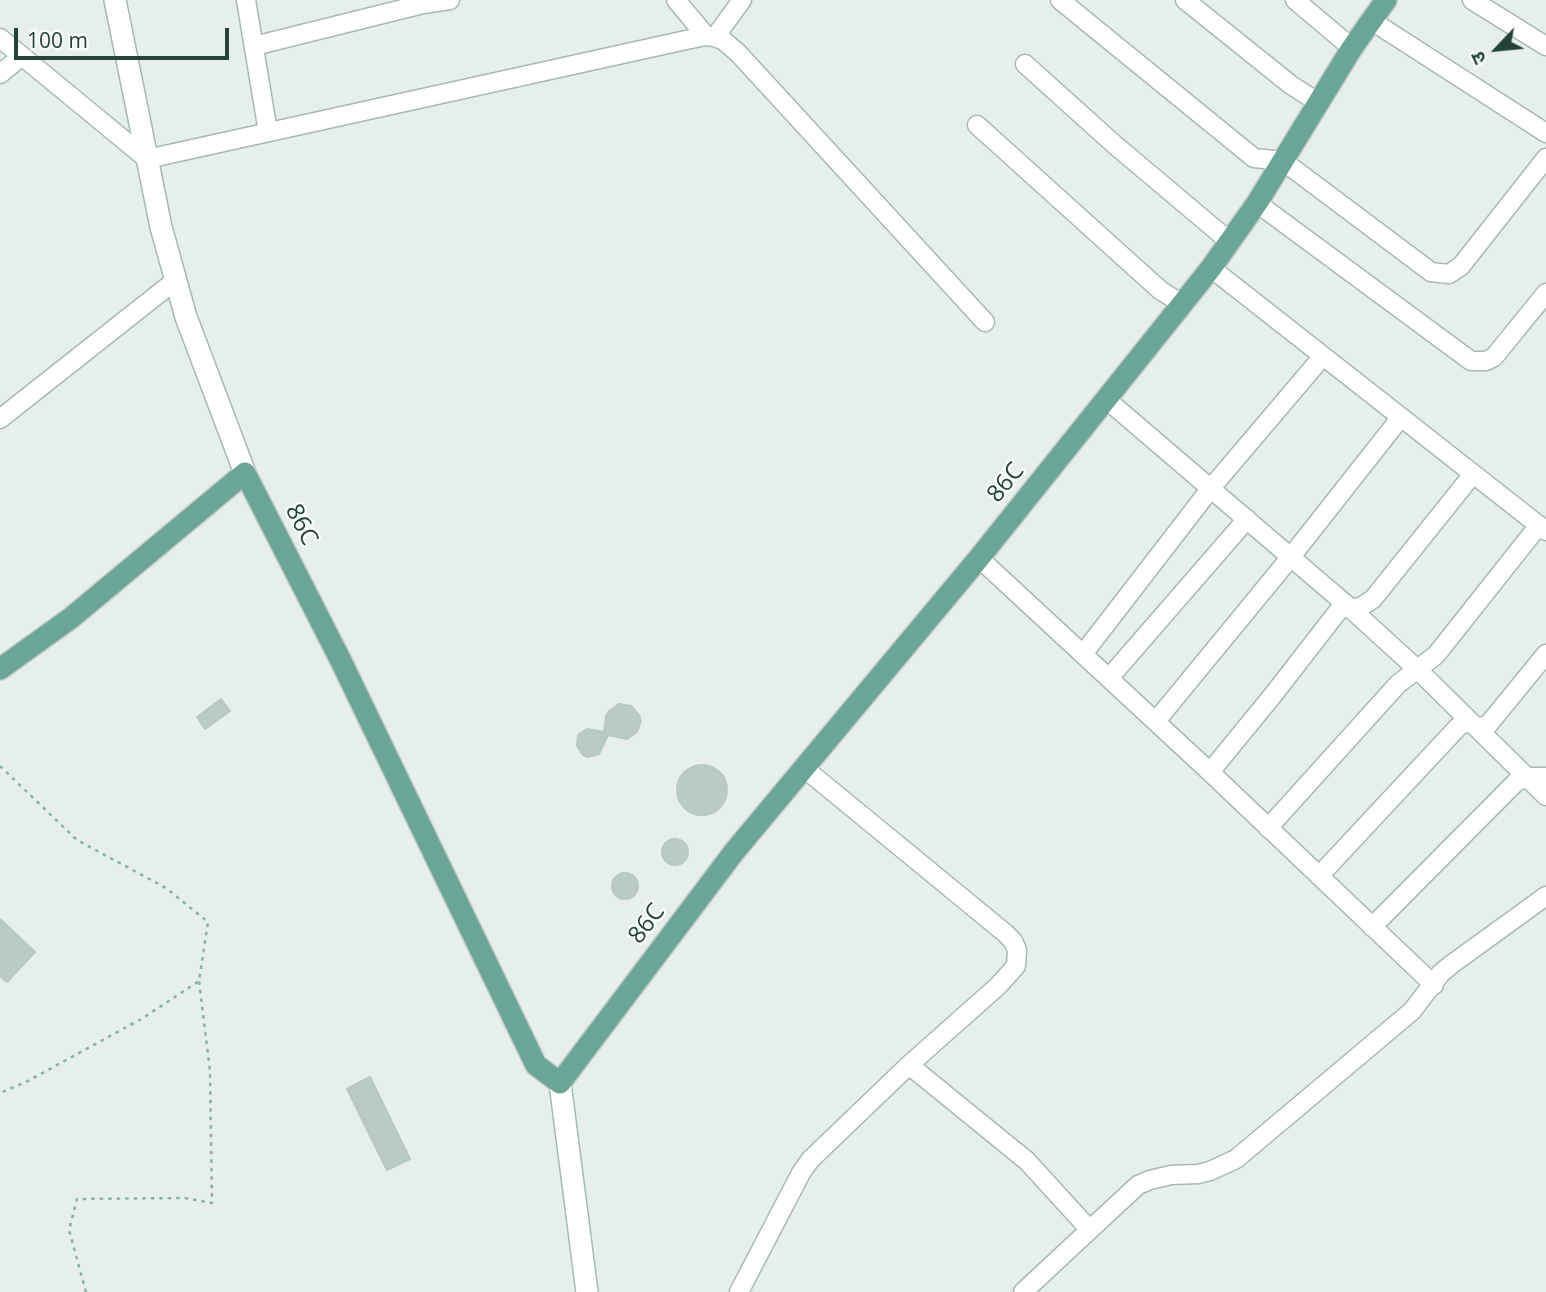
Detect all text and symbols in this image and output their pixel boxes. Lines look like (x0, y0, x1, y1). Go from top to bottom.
scale bar (18, 14, 233, 58)
north arrow (1462, 14, 1532, 84)
text: 100 m (27, 26, 88, 54)
text: उ (1464, 48, 1492, 69)
street label: 86C (981, 457, 1031, 509)
street label: 86C (279, 500, 323, 550)
street label: 86C (623, 898, 671, 950)

